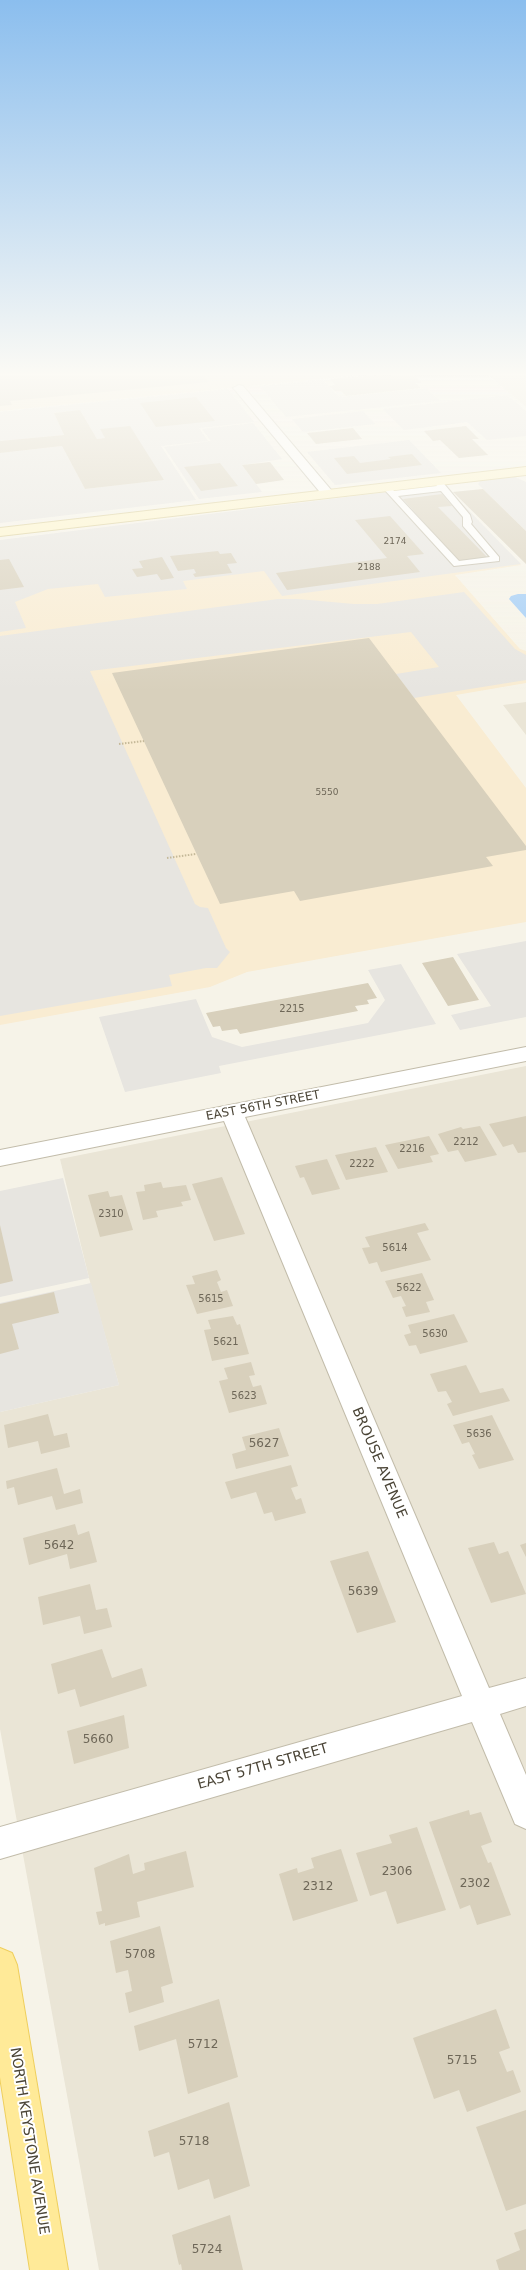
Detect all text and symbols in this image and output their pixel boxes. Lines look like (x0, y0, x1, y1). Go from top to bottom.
house number: 2174 (384, 537, 406, 547)
house number: 2188 (358, 563, 380, 573)
house number: 5550 (316, 788, 338, 798)
house number: 2215 (279, 1003, 305, 1015)
street label: EAST 56TH STREET (205, 1088, 321, 1124)
house number: 2212 (453, 1136, 479, 1148)
house number: 2216 (399, 1143, 425, 1155)
house number: 2222 (349, 1158, 375, 1170)
house number: 2310 (98, 1208, 124, 1220)
house number: 5614 (382, 1242, 408, 1254)
house number: 5622 (396, 1282, 422, 1294)
house number: 5615 (198, 1293, 224, 1305)
house number: 5630 (422, 1328, 448, 1340)
house number: 5621 (213, 1336, 239, 1348)
house number: 5623 (231, 1390, 257, 1402)
street label: BROUSE AVENUE (348, 1405, 410, 1521)
house number: 5636 (466, 1428, 492, 1440)
house number: 5627 (249, 1437, 279, 1451)
house number: 5642 (44, 1539, 74, 1553)
house number: 5639 (348, 1585, 378, 1599)
house number: 5660 (83, 1733, 113, 1747)
street label: EAST 57TH STREET (196, 1740, 330, 1794)
house number: 2306 (382, 1865, 412, 1879)
house number: 2302 (460, 1877, 490, 1891)
house number: 2312 (303, 1880, 333, 1894)
house number: 5708 (125, 1948, 155, 1962)
house number: 5712 (188, 2038, 218, 2052)
street label: NORTH KEYSTONE AVENUE (6, 2046, 52, 2236)
house number: 5715 (447, 2054, 477, 2068)
house number: 5718 (179, 2135, 209, 2149)
house number: 5724 (192, 2243, 222, 2257)

